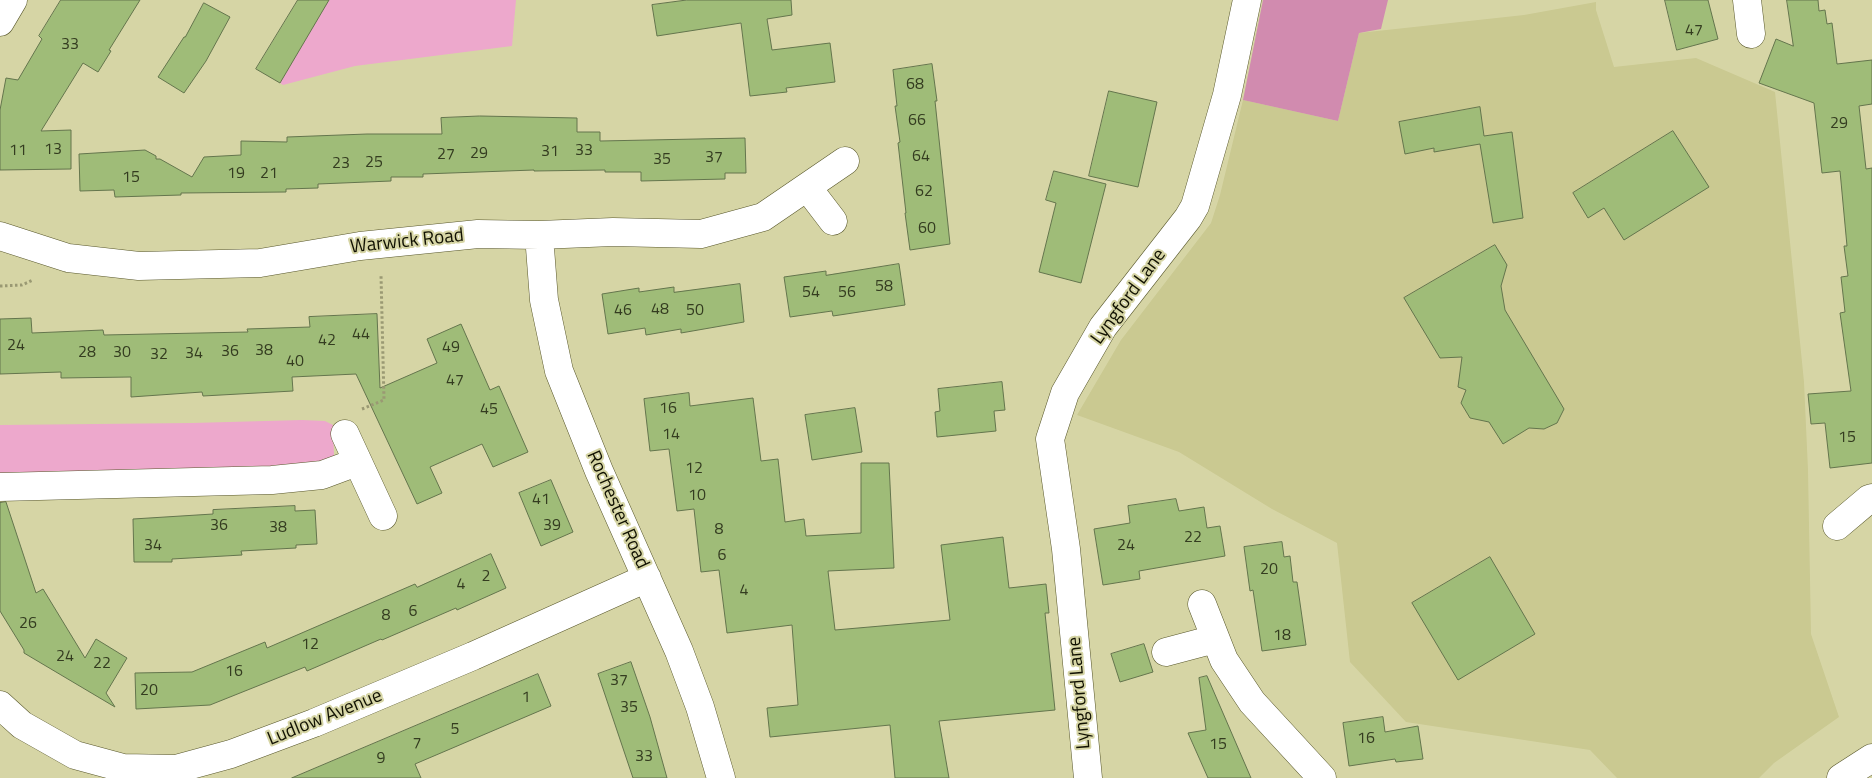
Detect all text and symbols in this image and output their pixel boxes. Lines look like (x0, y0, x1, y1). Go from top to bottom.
house number: 47 (1685, 21, 1703, 41)
house number: 33 (61, 35, 79, 55)
house number: 68 (906, 75, 924, 95)
house number: 66 (908, 111, 926, 131)
house number: 29 (1830, 114, 1848, 134)
house number: 13 (44, 140, 62, 160)
house number: 11 (9, 141, 27, 161)
house number: 33 (575, 141, 593, 161)
house number: 31 (541, 142, 559, 162)
house number: 29 (470, 144, 488, 164)
house number: 27 (437, 145, 455, 165)
house number: 64 (912, 147, 930, 167)
house number: 37 (705, 148, 723, 168)
house number: 35 (653, 150, 671, 170)
house number: 25 (365, 153, 383, 173)
house number: 23 (332, 154, 350, 174)
house number: 19 (227, 164, 245, 184)
house number: 21 (260, 164, 278, 184)
house number: 15 (122, 168, 140, 188)
house number: 62 (915, 182, 933, 202)
house number: 60 (918, 219, 936, 239)
street label: Warwick Road (349, 225, 465, 259)
street label: Lyngford Lane (1087, 245, 1171, 349)
house number: 58 (875, 277, 893, 297)
house number: 54 (802, 283, 820, 303)
house number: 56 (838, 283, 856, 303)
house number: 48 (651, 300, 669, 320)
house number: 46 (614, 301, 632, 321)
house number: 50 (686, 301, 704, 321)
house number: 44 (352, 325, 370, 345)
house number: 42 (318, 331, 336, 351)
house number: 24 (7, 336, 25, 356)
house number: 49 (442, 338, 460, 358)
house number: 38 (255, 341, 273, 361)
house number: 36 (221, 342, 239, 362)
house number: 28 (78, 343, 96, 363)
house number: 30 (113, 343, 131, 363)
house number: 34 (185, 344, 203, 364)
house number: 32 (150, 345, 168, 365)
house number: 40 (286, 352, 304, 372)
house number: 47 (446, 371, 464, 391)
house number: 16 (659, 399, 677, 419)
house number: 45 (480, 400, 498, 420)
house number: 14 (662, 425, 680, 445)
house number: 15 (1838, 428, 1856, 448)
street label: Rochester Road (581, 448, 653, 572)
house number: 12 (685, 459, 703, 479)
house number: 10 (688, 486, 706, 506)
house number: 41 (532, 490, 550, 510)
house number: 36 (210, 516, 228, 536)
house number: 39 (543, 516, 561, 536)
house number: 38 (269, 518, 287, 538)
house number: 8 (715, 520, 723, 540)
house number: 22 (1184, 528, 1202, 548)
house number: 34 (144, 536, 162, 556)
house number: 24 (1117, 536, 1135, 556)
house number: 6 (718, 546, 726, 566)
house number: 20 (1260, 560, 1278, 580)
house number: 2 (482, 567, 490, 587)
house number: 4 (457, 575, 465, 595)
house number: 4 (740, 581, 748, 601)
house number: 6 (409, 602, 417, 622)
house number: 8 (382, 606, 390, 626)
house number: 26 (19, 614, 37, 634)
house number: 18 (1273, 626, 1291, 646)
house number: 12 (301, 635, 319, 655)
street label: Lyngford Lane (1064, 636, 1096, 750)
house number: 24 (56, 647, 74, 667)
house number: 22 (93, 654, 111, 674)
house number: 16 (225, 662, 243, 682)
house number: 37 (610, 671, 628, 691)
house number: 20 (140, 681, 158, 701)
street label: Ludlow Avenue (264, 685, 386, 751)
house number: 1 (522, 688, 530, 708)
house number: 35 (620, 698, 638, 718)
house number: 5 (451, 720, 459, 740)
house number: 16 (1357, 729, 1375, 749)
house number: 7 (413, 734, 421, 754)
house number: 15 (1209, 735, 1227, 755)
house number: 33 (635, 747, 653, 767)
house number: 9 (377, 749, 385, 769)

